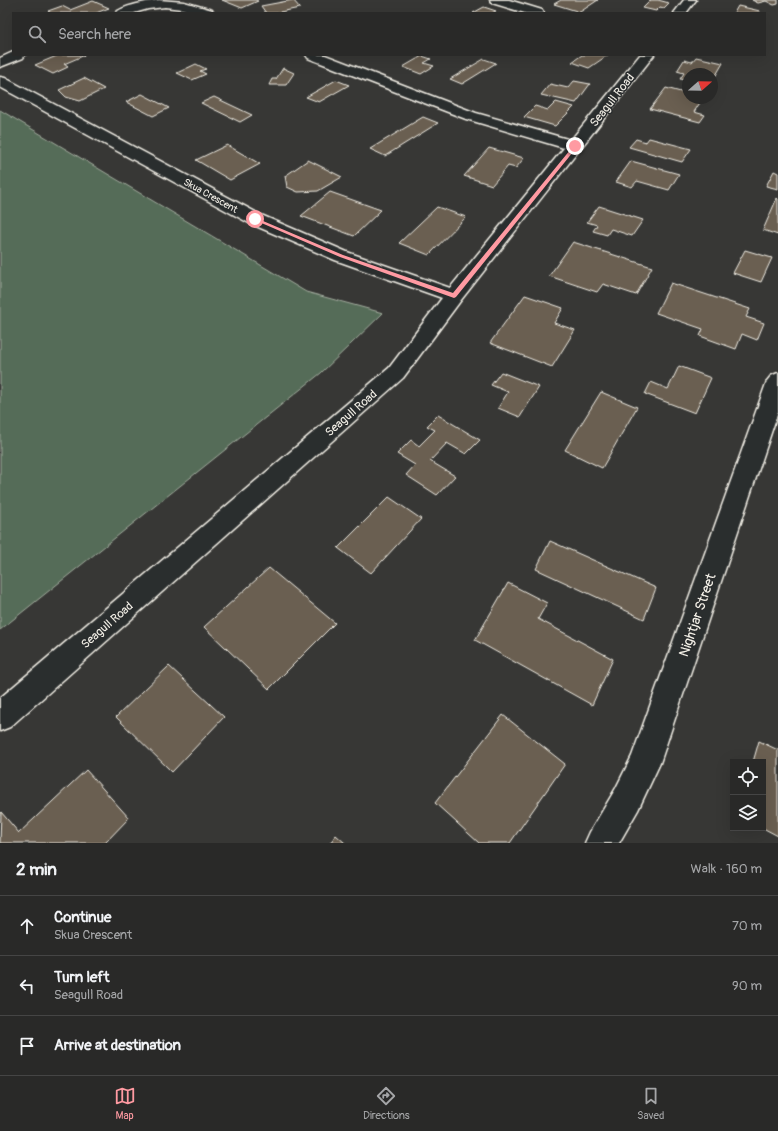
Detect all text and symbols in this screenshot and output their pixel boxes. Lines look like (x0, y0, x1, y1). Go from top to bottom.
search box (12, 12, 766, 56)
icon: search (26, 23, 48, 45)
text: Search here (58, 25, 131, 44)
north arrow (682, 68, 718, 104)
street label: Seagull Road (587, 70, 638, 130)
route end (566, 137, 584, 155)
street label: Skua Crescent (181, 176, 241, 216)
route start (246, 210, 264, 228)
street label: Seagull Road (322, 387, 380, 440)
street label: Nightjar Street (675, 571, 720, 659)
street label: Seagull Road (78, 599, 136, 652)
map controls (730, 759, 766, 831)
button: locate (730, 759, 766, 795)
button: layers (730, 795, 766, 831)
text: 2 min (16, 859, 57, 880)
text: Walk · 160 m (691, 861, 762, 877)
text: Continue (54, 908, 112, 927)
icon: ahead (16, 915, 38, 937)
text: 70 m (732, 918, 762, 934)
text: Skua Crescent (54, 927, 132, 943)
text: Turn left (54, 968, 110, 987)
icon: left (16, 975, 38, 997)
text: 90 m (732, 978, 762, 994)
text: Seagull Road (54, 987, 123, 1003)
icon: arrive (16, 1035, 38, 1057)
text: Arrive at destination (54, 1036, 181, 1055)
tab: Map (114, 1085, 136, 1122)
tab: Directions (363, 1085, 410, 1122)
tab: Saved (637, 1085, 664, 1122)

